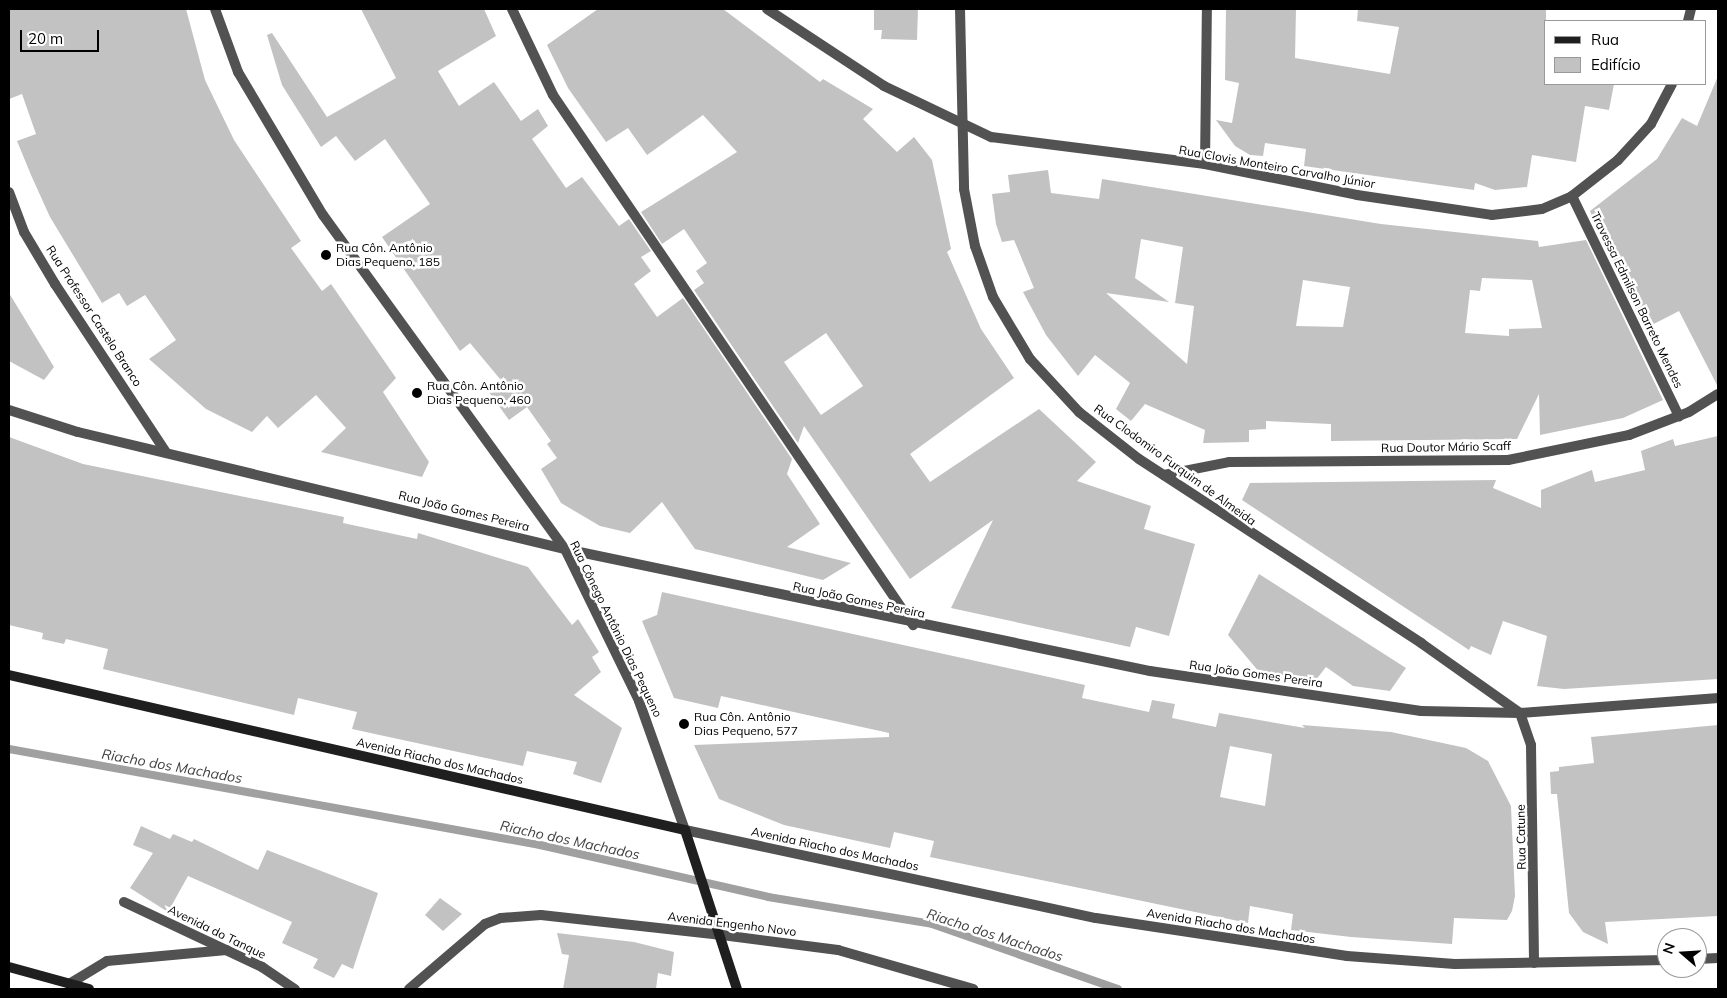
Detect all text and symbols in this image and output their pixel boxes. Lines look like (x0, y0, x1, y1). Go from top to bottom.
scale bar (22, 20, 101, 52)
legend (1544, 20, 1707, 85)
text: 20 m (28, 29, 63, 48)
text: Rua (1591, 30, 1619, 49)
text: Edifício (1591, 55, 1641, 74)
street label: Rua Clovis Monteiro Carvalho Júnior (1178, 143, 1376, 191)
street label: Travessa Edmilson Barreto Mendes (1588, 209, 1686, 391)
place label: Rua Côn. Antônio Dias Pequeno, 185 (336, 241, 440, 269)
street label: Rua Professor Castelo Branco (43, 243, 145, 389)
marker: Rua Côn. Antônio Dias Pequeno, 185 (320, 249, 332, 261)
place label: Rua Côn. Antônio Dias Pequeno, 460 (427, 379, 531, 407)
marker: Rua Côn. Antônio Dias Pequeno, 460 (411, 387, 423, 399)
street label: Rua Clodomiro Furquim de Almeida (1091, 401, 1259, 529)
street label: Rua Doutor Mário Scaff (1381, 439, 1511, 455)
street label: Rua João Gomes Pereira (397, 488, 531, 534)
street label: Rua Cônego Antônio Dias Pequeno (567, 538, 665, 720)
street label: Rua João Gomes Pereira (792, 579, 926, 621)
street label: Rua João Gomes Pereira (1188, 658, 1324, 690)
place label: Rua Côn. Antônio Dias Pequeno, 577 (694, 710, 798, 738)
marker: Rua Côn. Antônio Dias Pequeno, 577 (678, 718, 690, 730)
street label: Avenida Riacho dos Machados (355, 735, 525, 787)
water label: Riacho dos Machados (100, 745, 244, 787)
street label: Rua Catune (1513, 804, 1529, 870)
water label: Riacho dos Machados (499, 817, 641, 863)
street label: Avenida Riacho dos Machados (750, 824, 920, 874)
street label: Avenida do Tanque (166, 902, 268, 962)
water label: Riacho dos Machados (925, 905, 1065, 965)
street label: Avenida Riacho dos Machados (1145, 906, 1317, 946)
street label: Avenida Engenho Novo (667, 909, 797, 939)
north arrow (1657, 928, 1707, 978)
text: N (1659, 941, 1679, 956)

